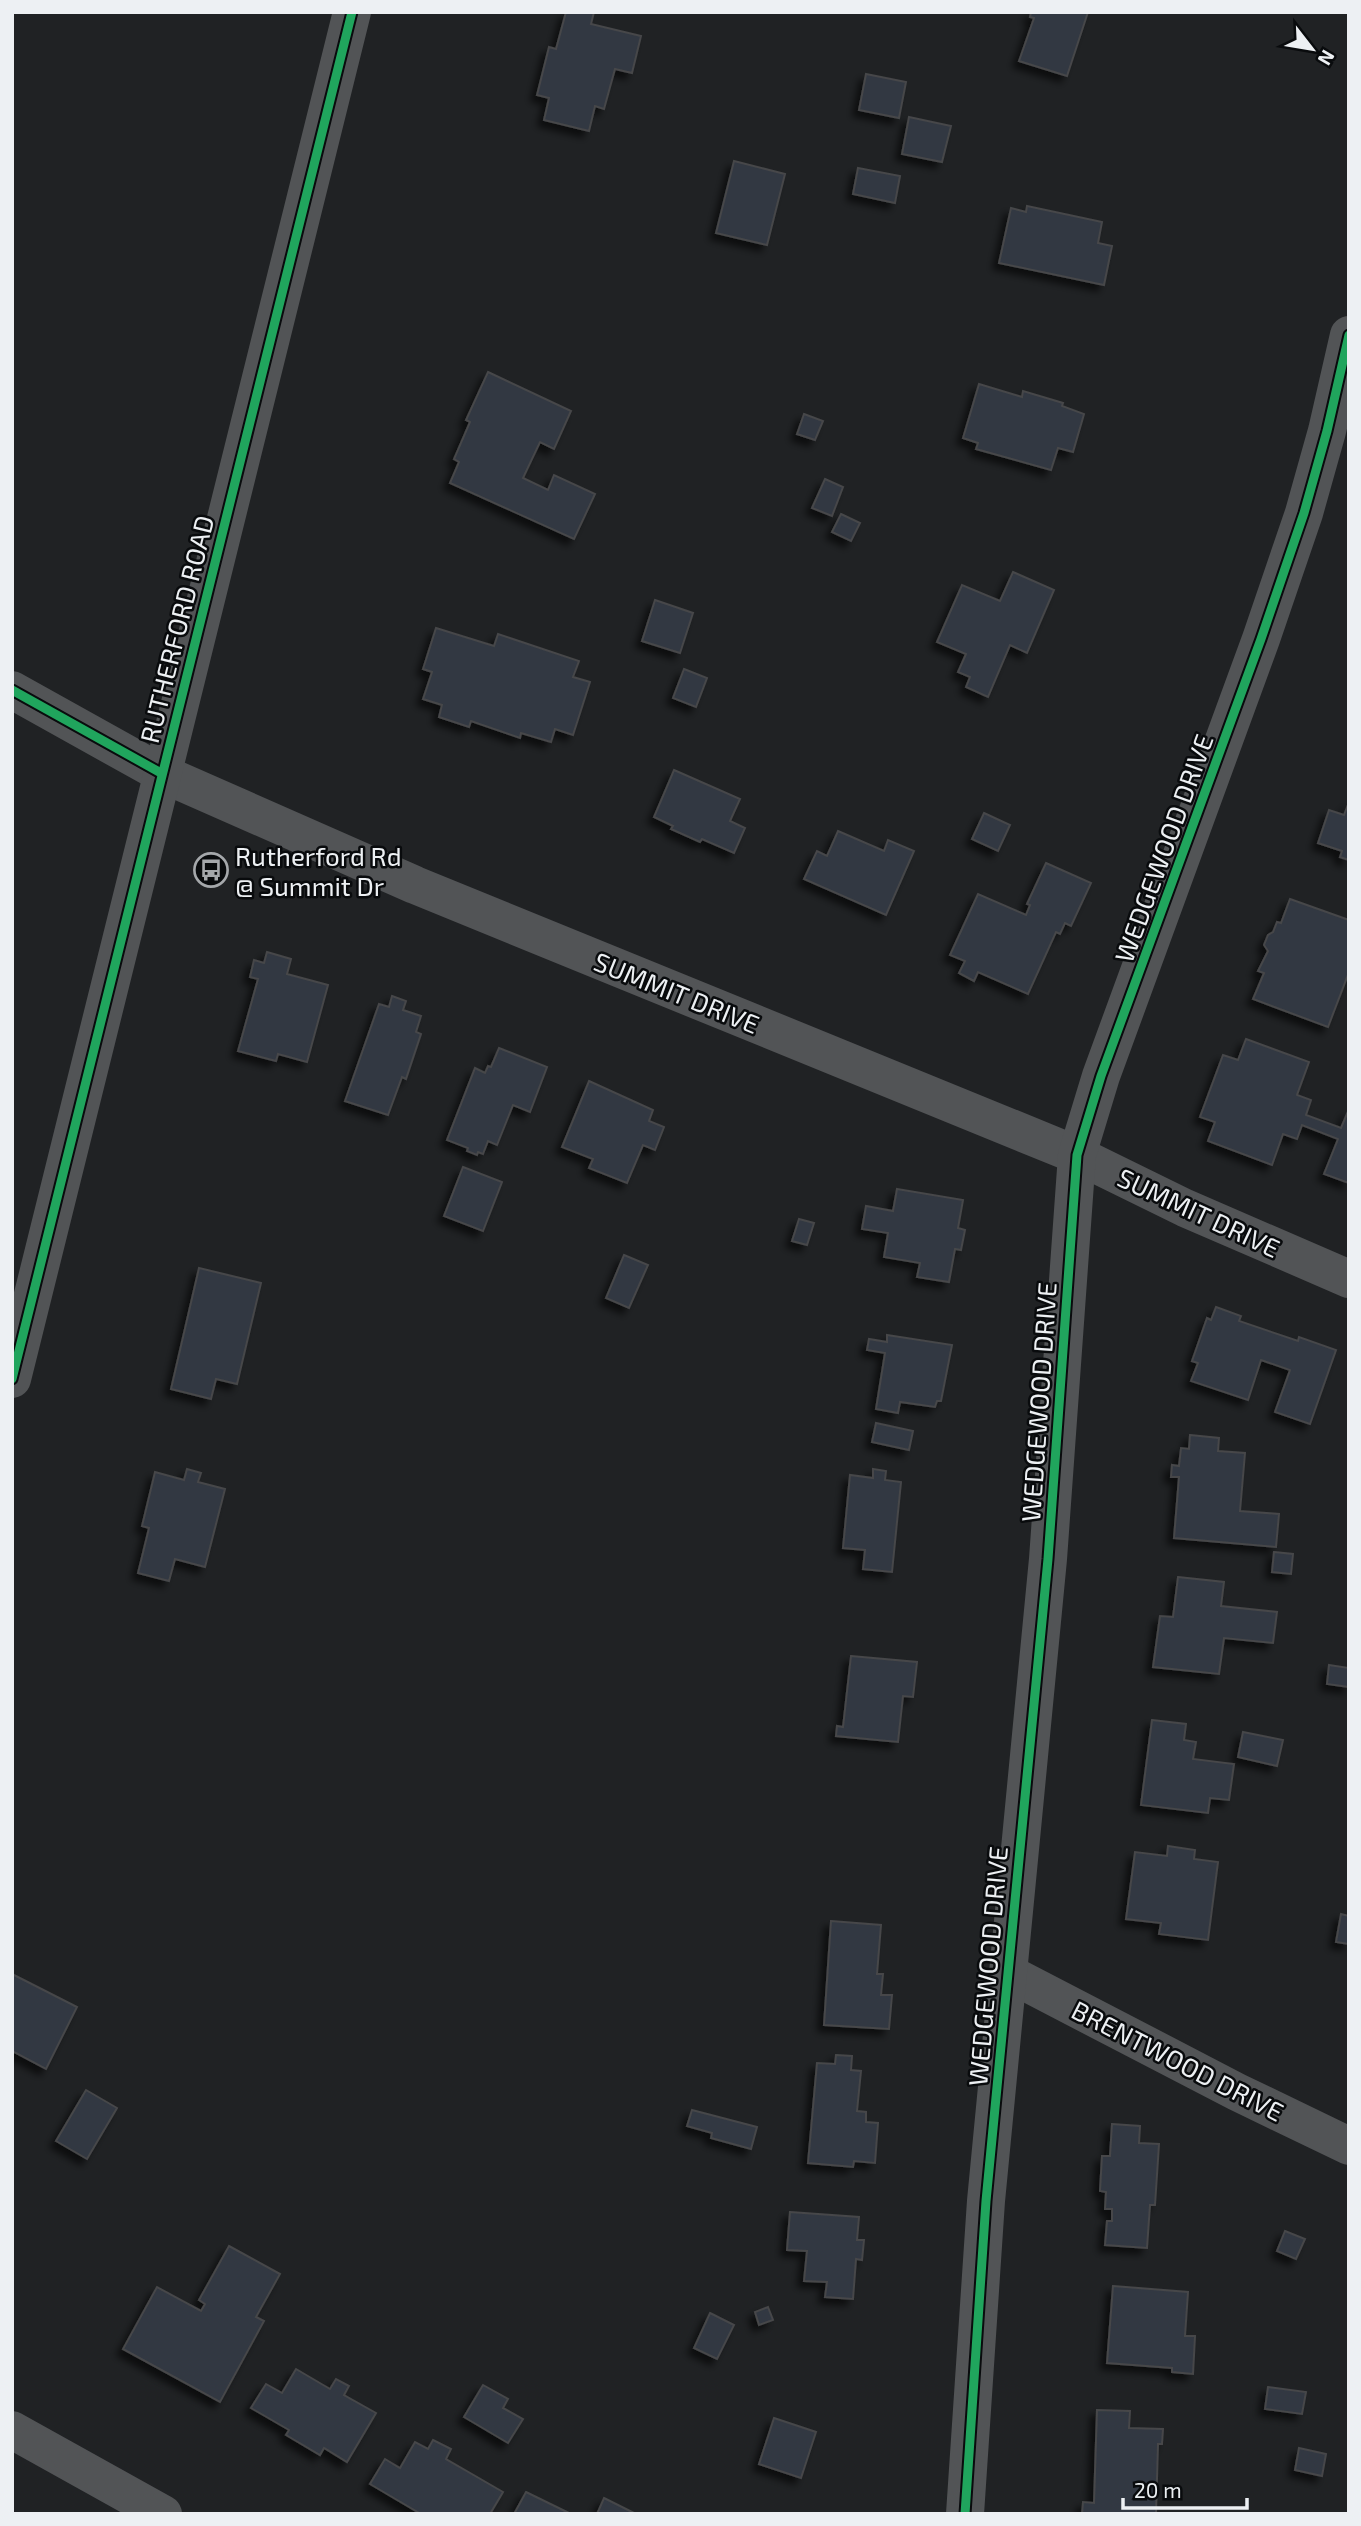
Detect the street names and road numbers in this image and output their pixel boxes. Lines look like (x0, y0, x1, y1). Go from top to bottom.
street label: RUTHERFORD ROAD (133, 512, 219, 746)
street label: WEDGEWOOD DRIVE (1107, 730, 1219, 966)
street label: SUMMIT DRIVE (590, 945, 764, 1039)
street label: SUMMIT DRIVE (1113, 1161, 1285, 1263)
street label: WEDGEWOOD DRIVE (1014, 1281, 1062, 1523)
street label: WEDGEWOOD DRIVE (961, 1845, 1013, 2087)
street label: BRENTWOOD DRIVE (1067, 1993, 1289, 2127)

